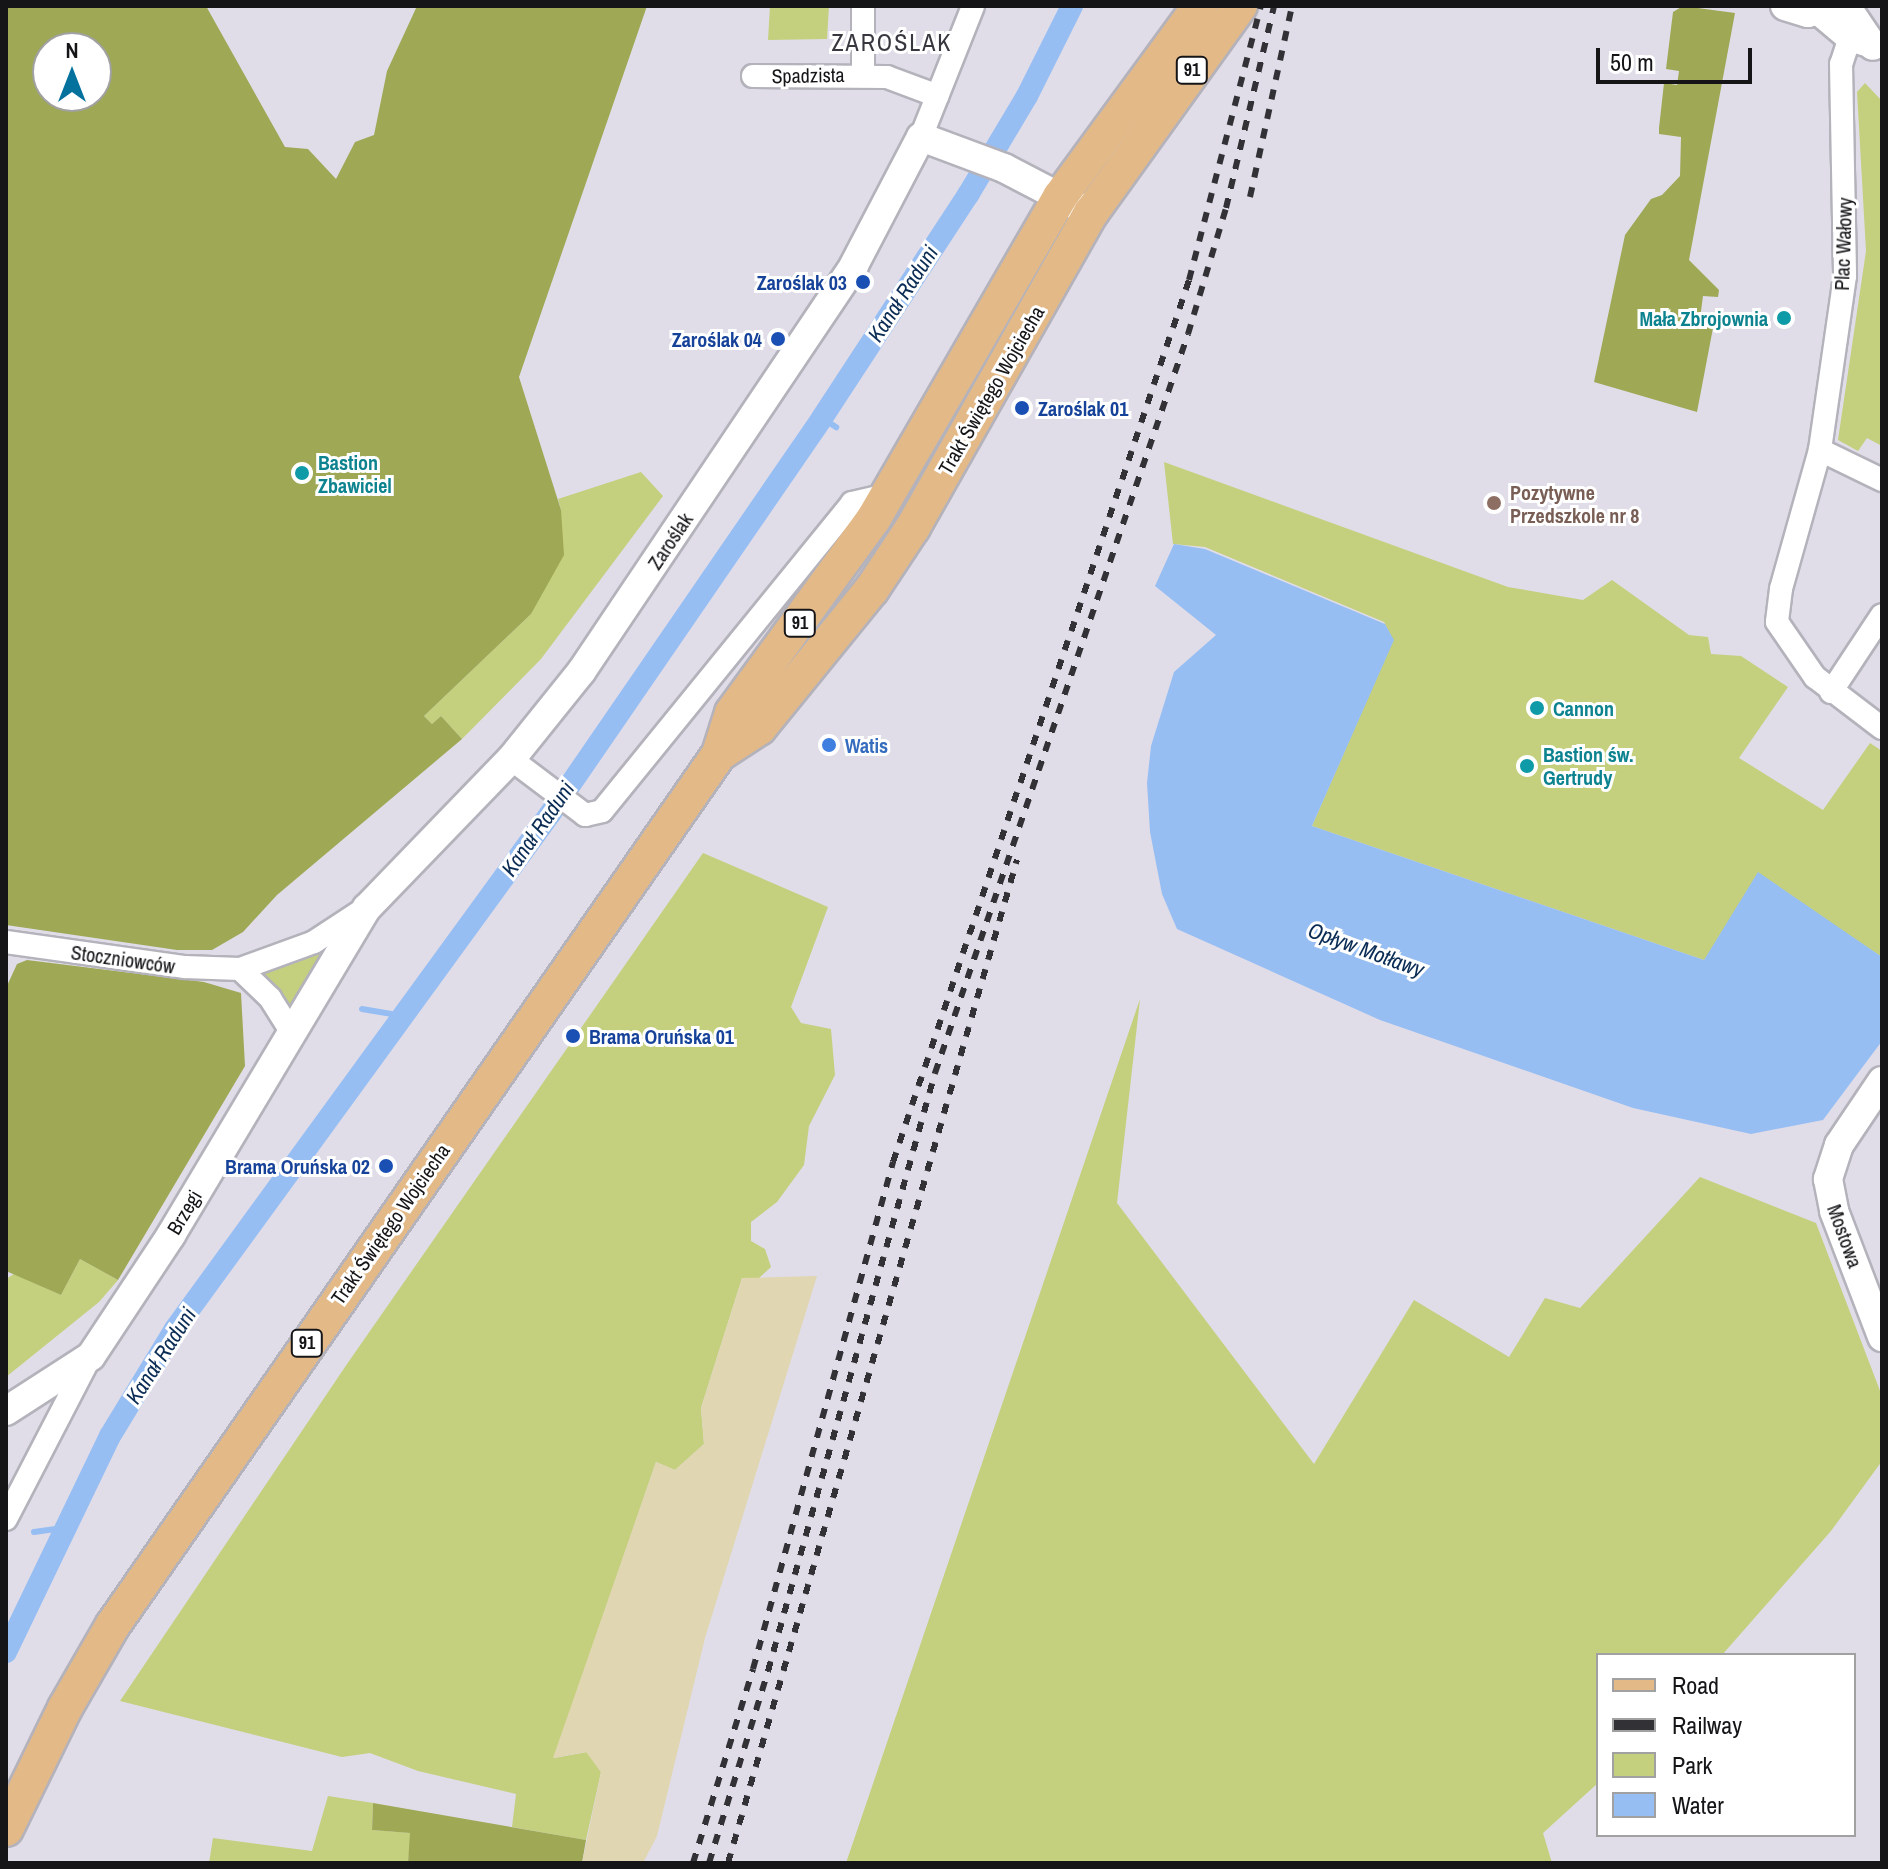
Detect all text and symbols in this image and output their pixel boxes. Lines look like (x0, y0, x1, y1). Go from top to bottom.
district label: ZAROŚLAK (832, 29, 952, 57)
north arrow (32, 32, 112, 112)
scale bar (1600, 32, 1756, 82)
text: N (65, 35, 79, 65)
text: 50 m (1610, 46, 1654, 78)
road number: 91 (1174, 56, 1210, 84)
street label: Spadzista (771, 62, 845, 88)
street label: Plac Wałowy (1829, 197, 1857, 291)
water label: Kanał Raduni (862, 241, 944, 347)
place label: Zaroślak 03 (757, 270, 847, 294)
marker: Zaroślak 03 (854, 273, 872, 291)
street label: Trakt Świętego Wojciecha (933, 301, 1049, 479)
place label: Mała Zbrojownia (1640, 306, 1768, 330)
marker: Mała Zbrojownia (1775, 309, 1793, 327)
place label: Zaroślak 04 (672, 327, 762, 351)
marker: Zaroślak 04 (769, 330, 787, 348)
place label: Zaroślak 01 (1038, 396, 1128, 420)
marker: Zaroślak 01 (1013, 399, 1031, 417)
place label: Bastion Zbawiciel (318, 450, 392, 497)
marker: Bastion Zbawiciel (293, 464, 311, 482)
place label: Pozytywne Przedszkole nr 8 (1510, 480, 1639, 527)
marker: Pozytywne Przedszkole nr 8 (1485, 494, 1503, 512)
street label: Zaroślak (642, 508, 698, 574)
road number: 91 (782, 609, 818, 637)
place label: Cannon (1553, 696, 1614, 720)
marker: Cannon (1528, 699, 1546, 717)
place label: Watis (845, 733, 888, 757)
marker: Watis (820, 736, 838, 754)
place label: Bastion św. Gertrudy (1543, 742, 1634, 789)
marker: Bastion św. Gertrudy (1518, 757, 1536, 775)
water label: Kanał Raduni (496, 777, 580, 881)
water label: Opływ Motławy (1304, 917, 1428, 983)
street label: Stoczniowców (69, 940, 177, 978)
place label: Brama Oruńska 01 (589, 1024, 734, 1048)
marker: Brama Oruńska 01 (564, 1027, 582, 1045)
street label: Trakt Świętego Wojciecha (326, 1139, 454, 1309)
place label: Brama Oruńska 02 (225, 1154, 370, 1178)
marker: Brama Oruńska 02 (377, 1157, 395, 1175)
street label: Brzegi (162, 1186, 206, 1238)
street label: Mostowa (1823, 1201, 1867, 1271)
water label: Kanał Raduni (120, 1303, 202, 1409)
road number: 91 (289, 1329, 325, 1357)
legend (1596, 1653, 1856, 1837)
text: Road (1672, 1669, 1719, 1701)
text: Railway (1672, 1709, 1742, 1741)
text: Park (1672, 1749, 1712, 1781)
text: Water (1672, 1789, 1724, 1821)

